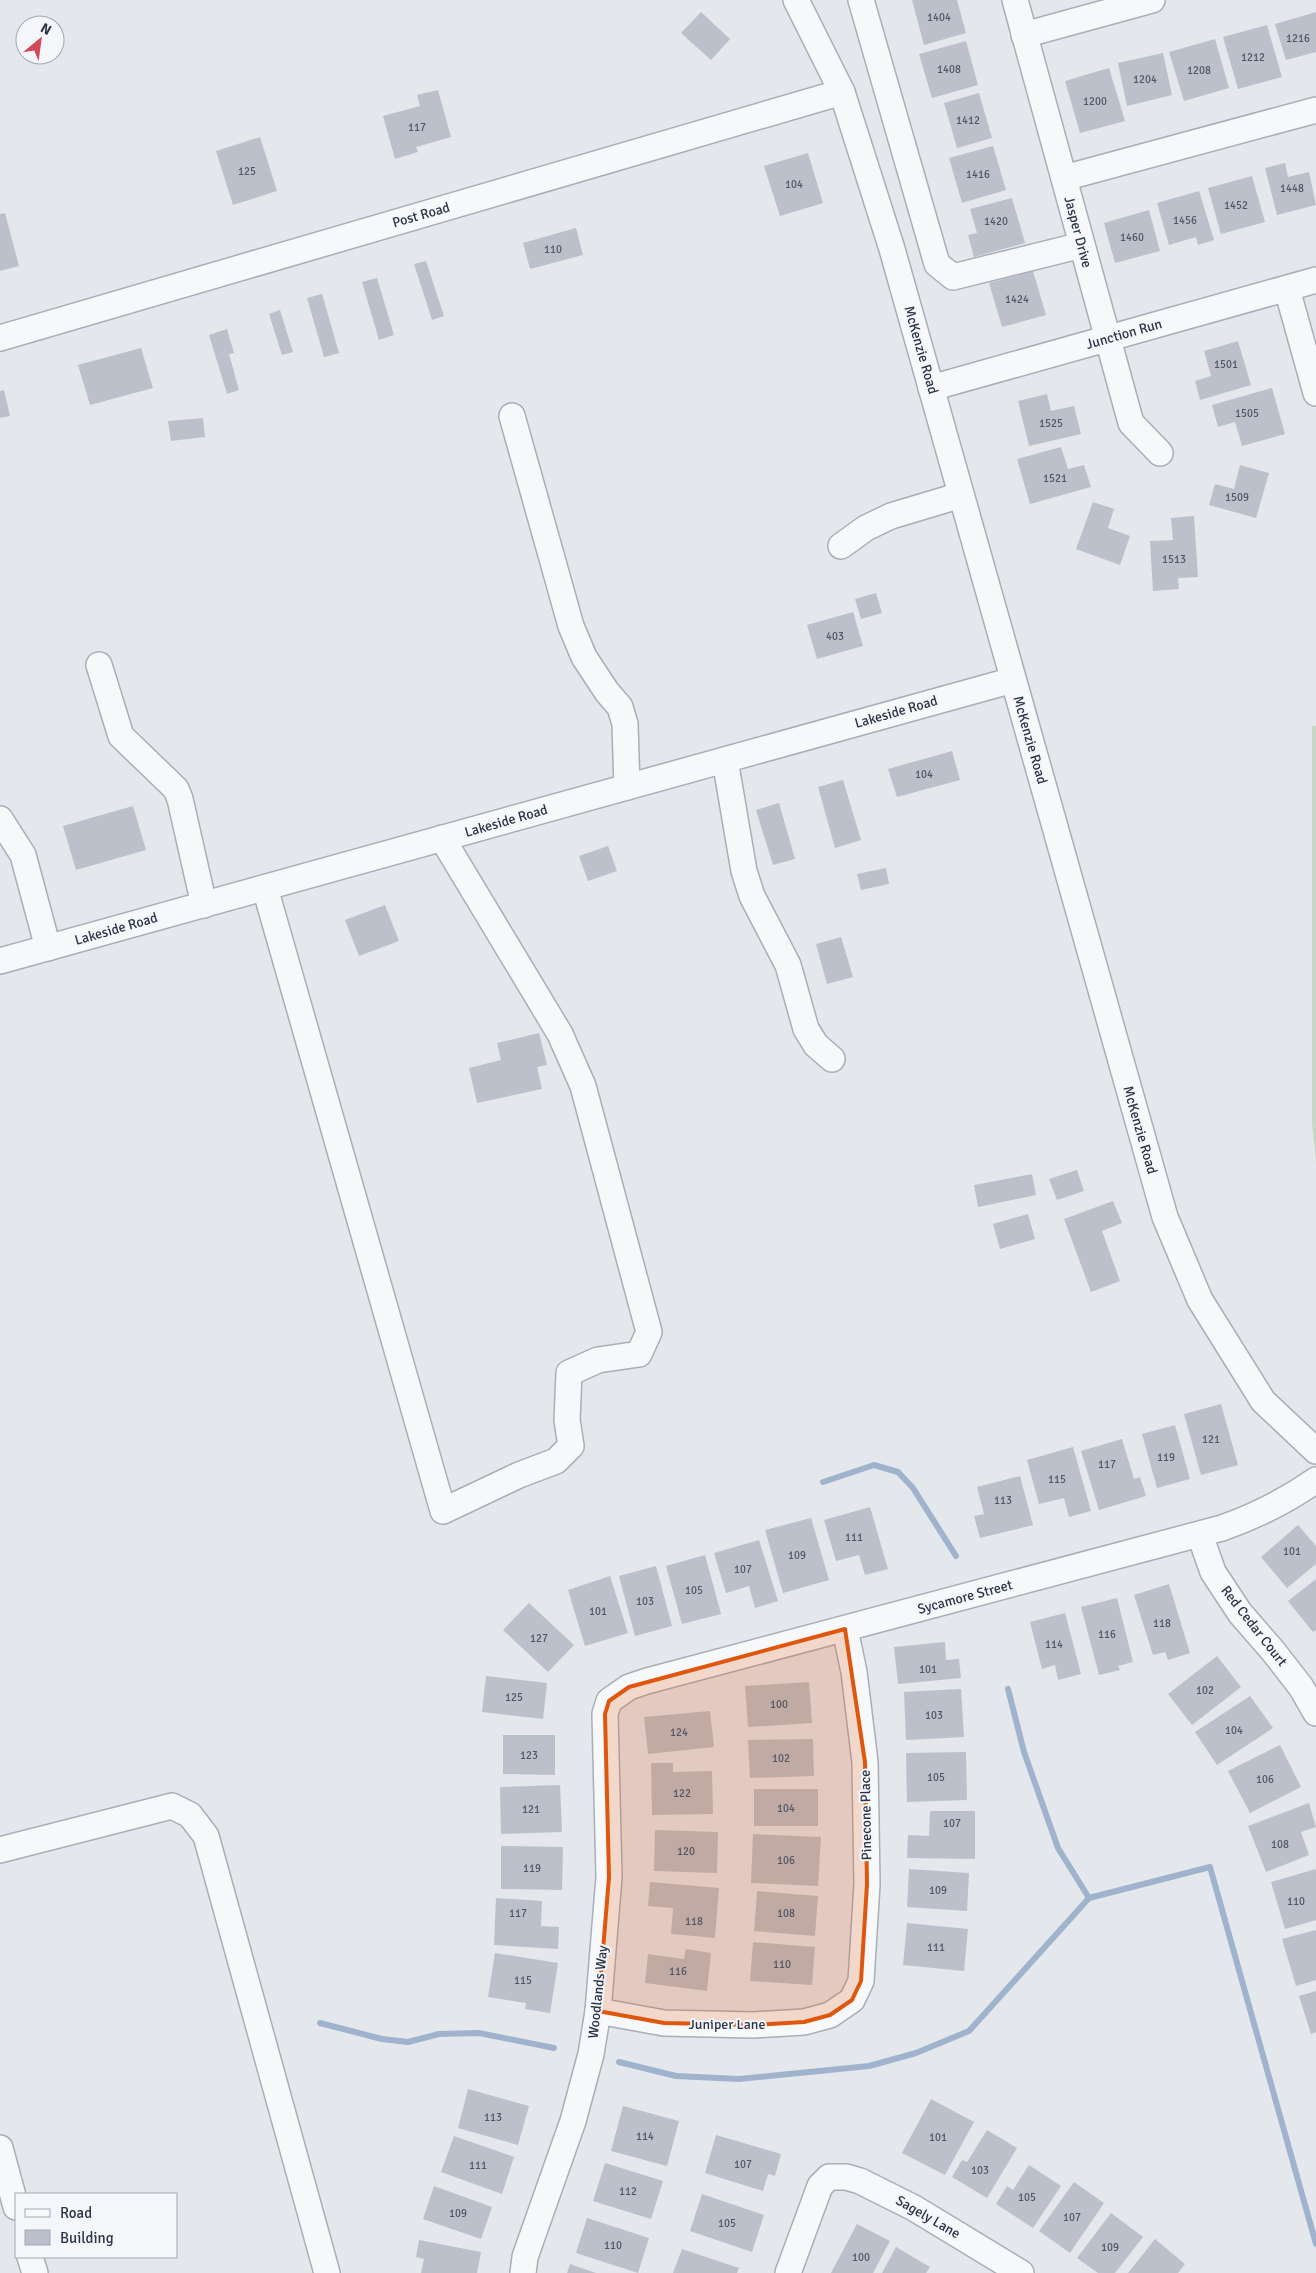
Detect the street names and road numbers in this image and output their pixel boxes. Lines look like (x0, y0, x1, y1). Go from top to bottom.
street label: Jasper Drive (1060, 194, 1096, 270)
street label: Post Road (390, 199, 452, 231)
street label: McKenzie Road (900, 304, 942, 396)
street label: Junction Run (1084, 315, 1164, 353)
street label: Lakeside Road (853, 692, 939, 732)
street label: McKenzie Road (1009, 694, 1051, 786)
street label: Lakeside Road (463, 801, 549, 841)
street label: Lakeside Road (73, 909, 159, 949)
street label: McKenzie Road (1119, 1084, 1161, 1176)
street label: Sycamore Street (916, 1576, 1014, 1618)
street label: Red Cedar Court (1217, 1582, 1291, 1670)
street label: Pinecone Place (857, 1770, 875, 1860)
street label: Woodlands Way (585, 1944, 611, 2039)
street label: Juniper Lane (689, 2016, 765, 2033)
street label: Sagely Lane (893, 2192, 963, 2242)

